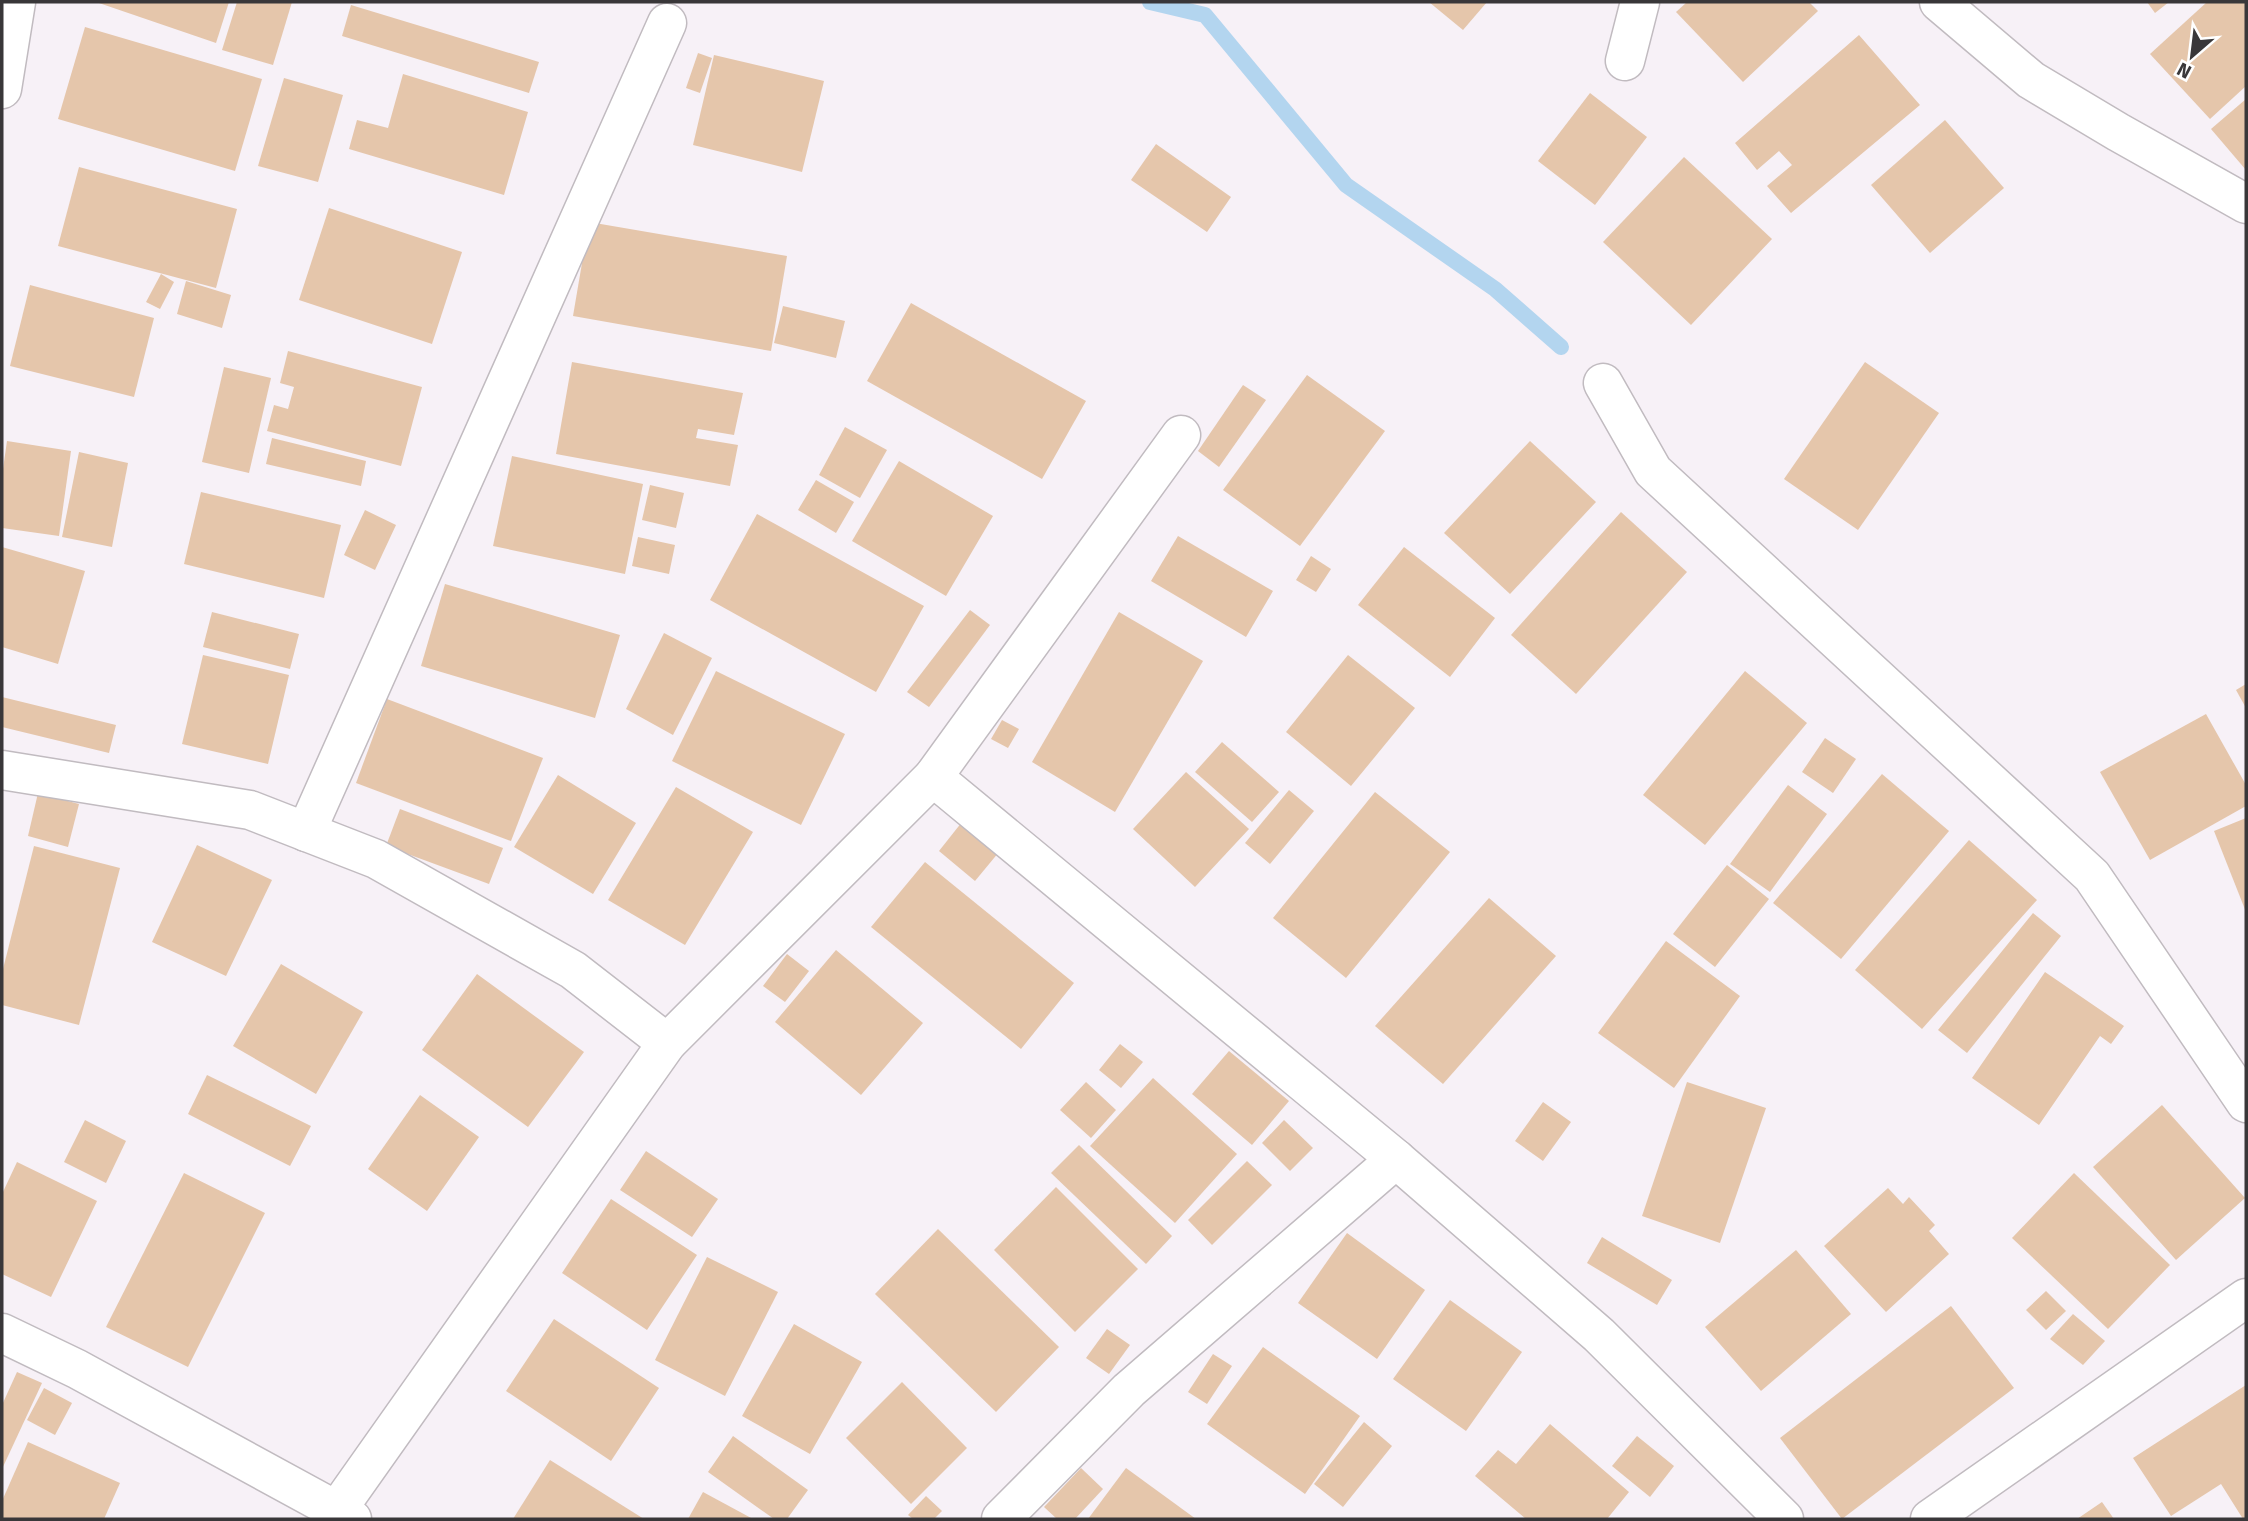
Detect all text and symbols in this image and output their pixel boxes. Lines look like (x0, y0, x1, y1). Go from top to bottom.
north arrow (2157, 21, 2227, 91)
text: N (2173, 57, 2195, 84)

